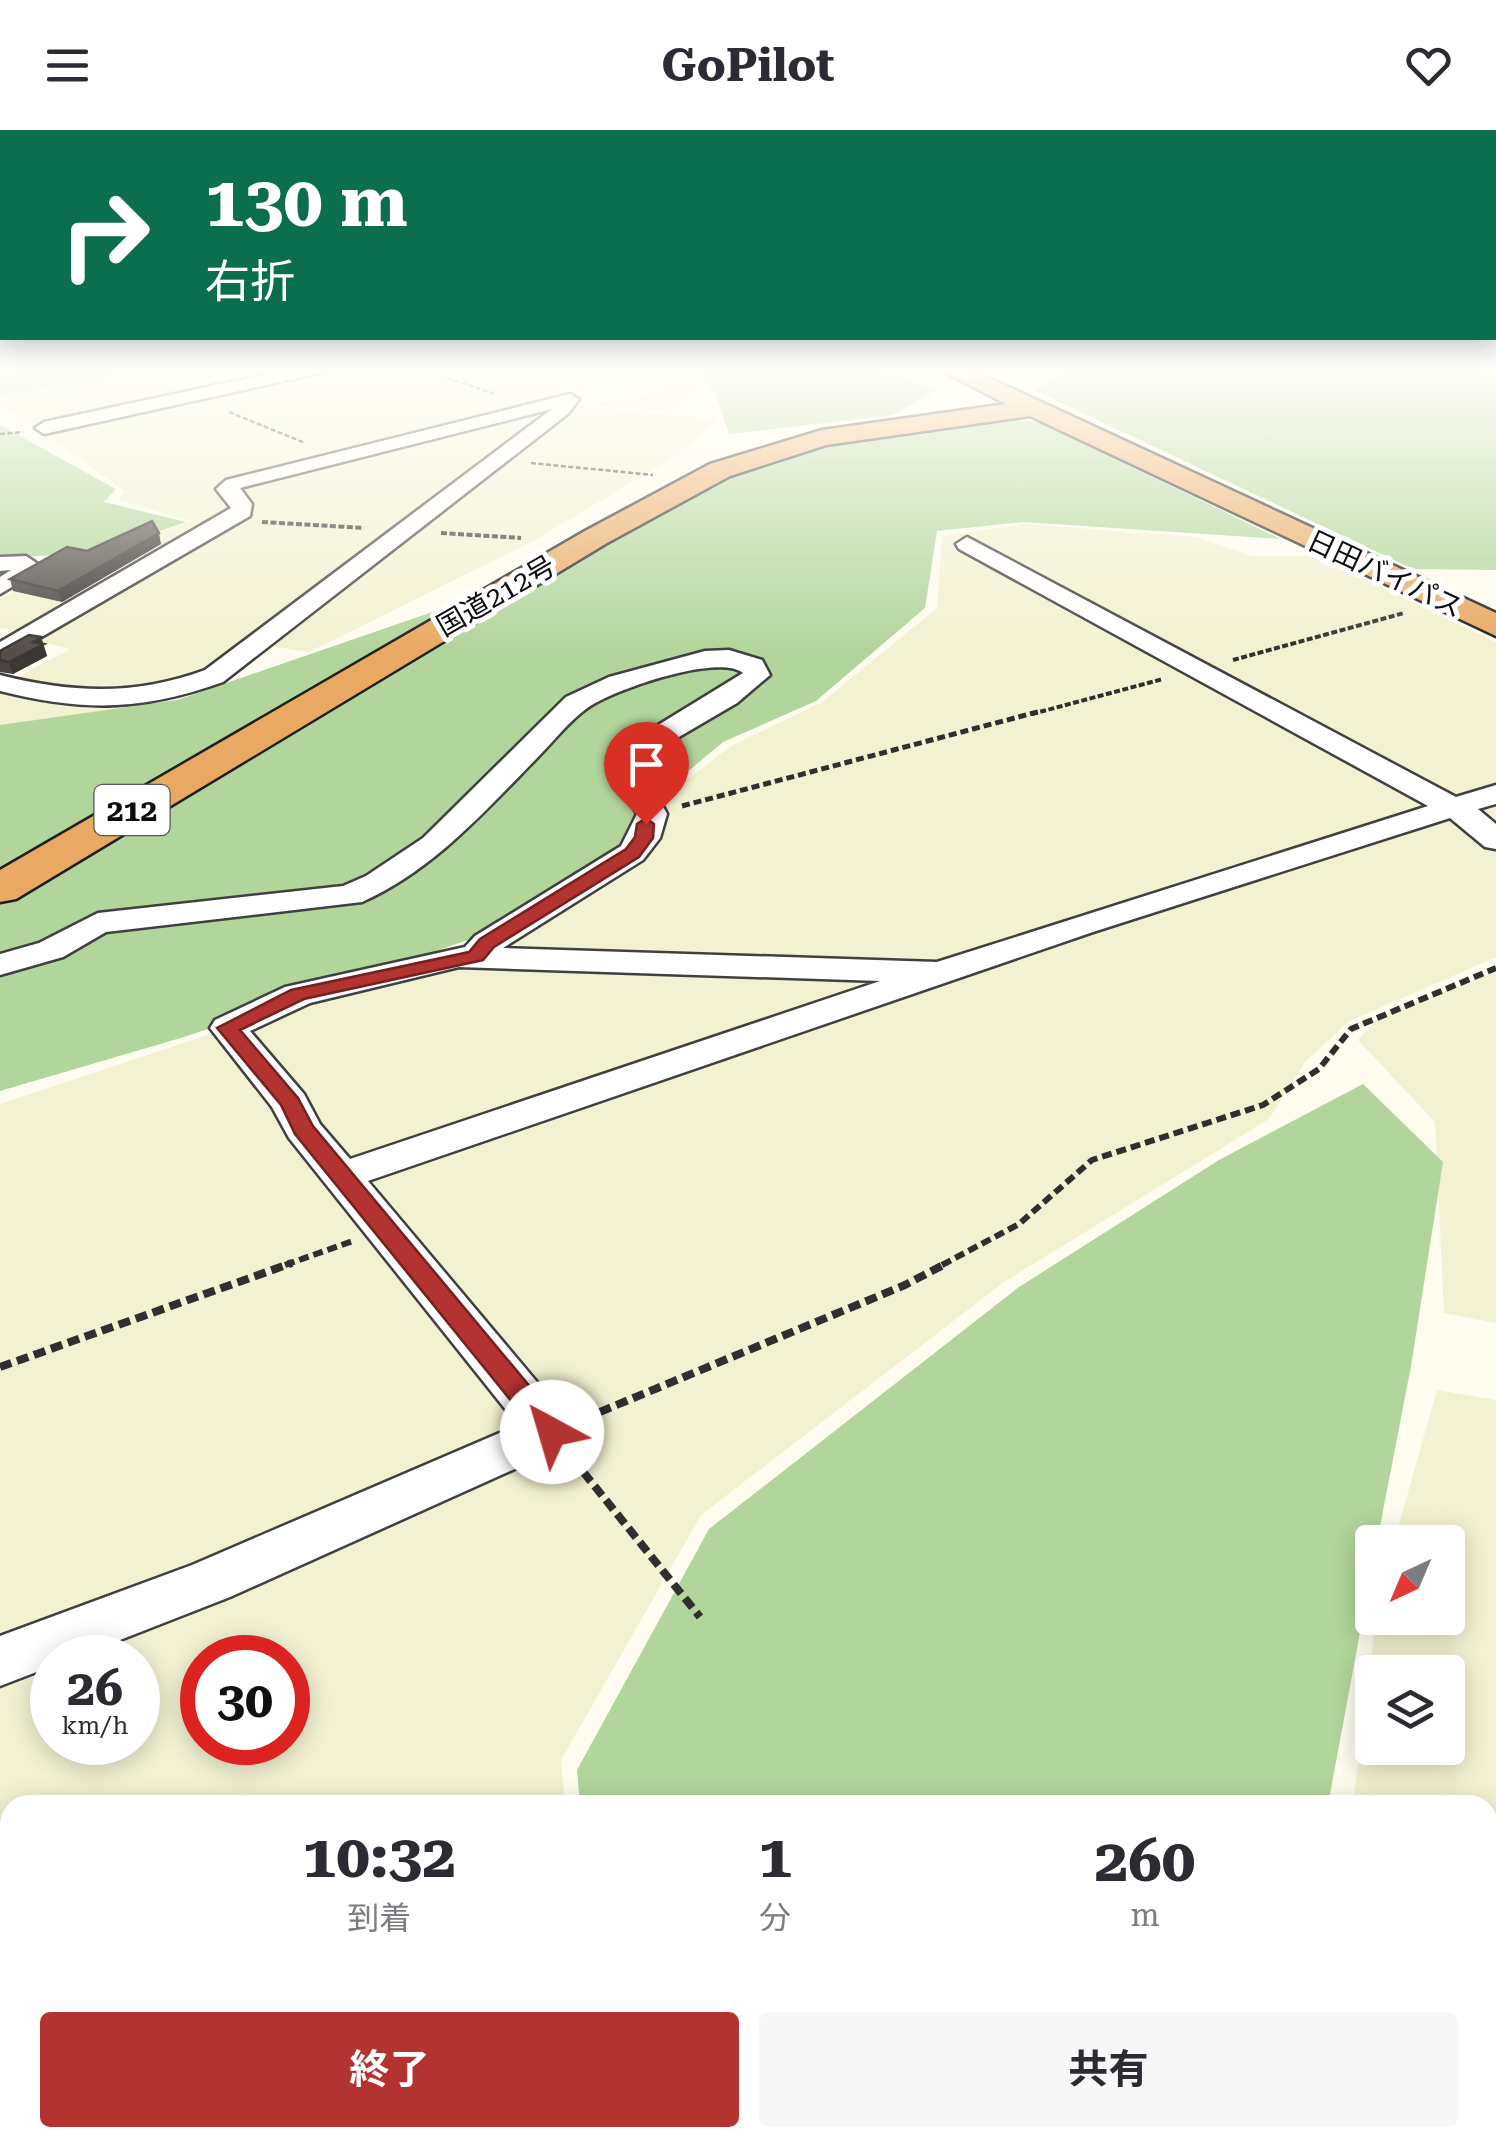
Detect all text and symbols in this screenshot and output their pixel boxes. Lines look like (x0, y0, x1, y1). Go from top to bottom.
icon: menu (40, 38, 95, 93)
icon: heart (1401, 38, 1456, 93)
text: GoPilot (661, 39, 835, 92)
text: 130 m (205, 161, 408, 243)
icon: right (40, 170, 170, 300)
text: 右折 (205, 255, 295, 308)
street label: 日田バイパス (1302, 524, 1468, 624)
street label: 国道212号 (431, 549, 561, 643)
pin (604, 722, 689, 825)
icon: arrive (619, 737, 674, 792)
road number: 212 (94, 785, 170, 835)
position arrow (500, 1380, 604, 1484)
north arrow (1355, 1525, 1465, 1635)
map controls (1355, 1525, 1465, 1765)
speed limit sign: 30 (180, 1635, 310, 1765)
button: layers (1355, 1655, 1465, 1765)
text: 26 (67, 1659, 123, 1717)
text: km/h (62, 1711, 128, 1740)
text: 10:32 (303, 1821, 456, 1892)
text: 1 (758, 1821, 792, 1892)
text: 260 (1095, 1825, 1195, 1896)
text: m (1130, 1896, 1160, 1934)
text: 到着 (347, 1899, 411, 1937)
text: 分 (759, 1899, 791, 1937)
button: 終了 (40, 2012, 739, 2127)
button: 共有 (759, 2012, 1458, 2127)

